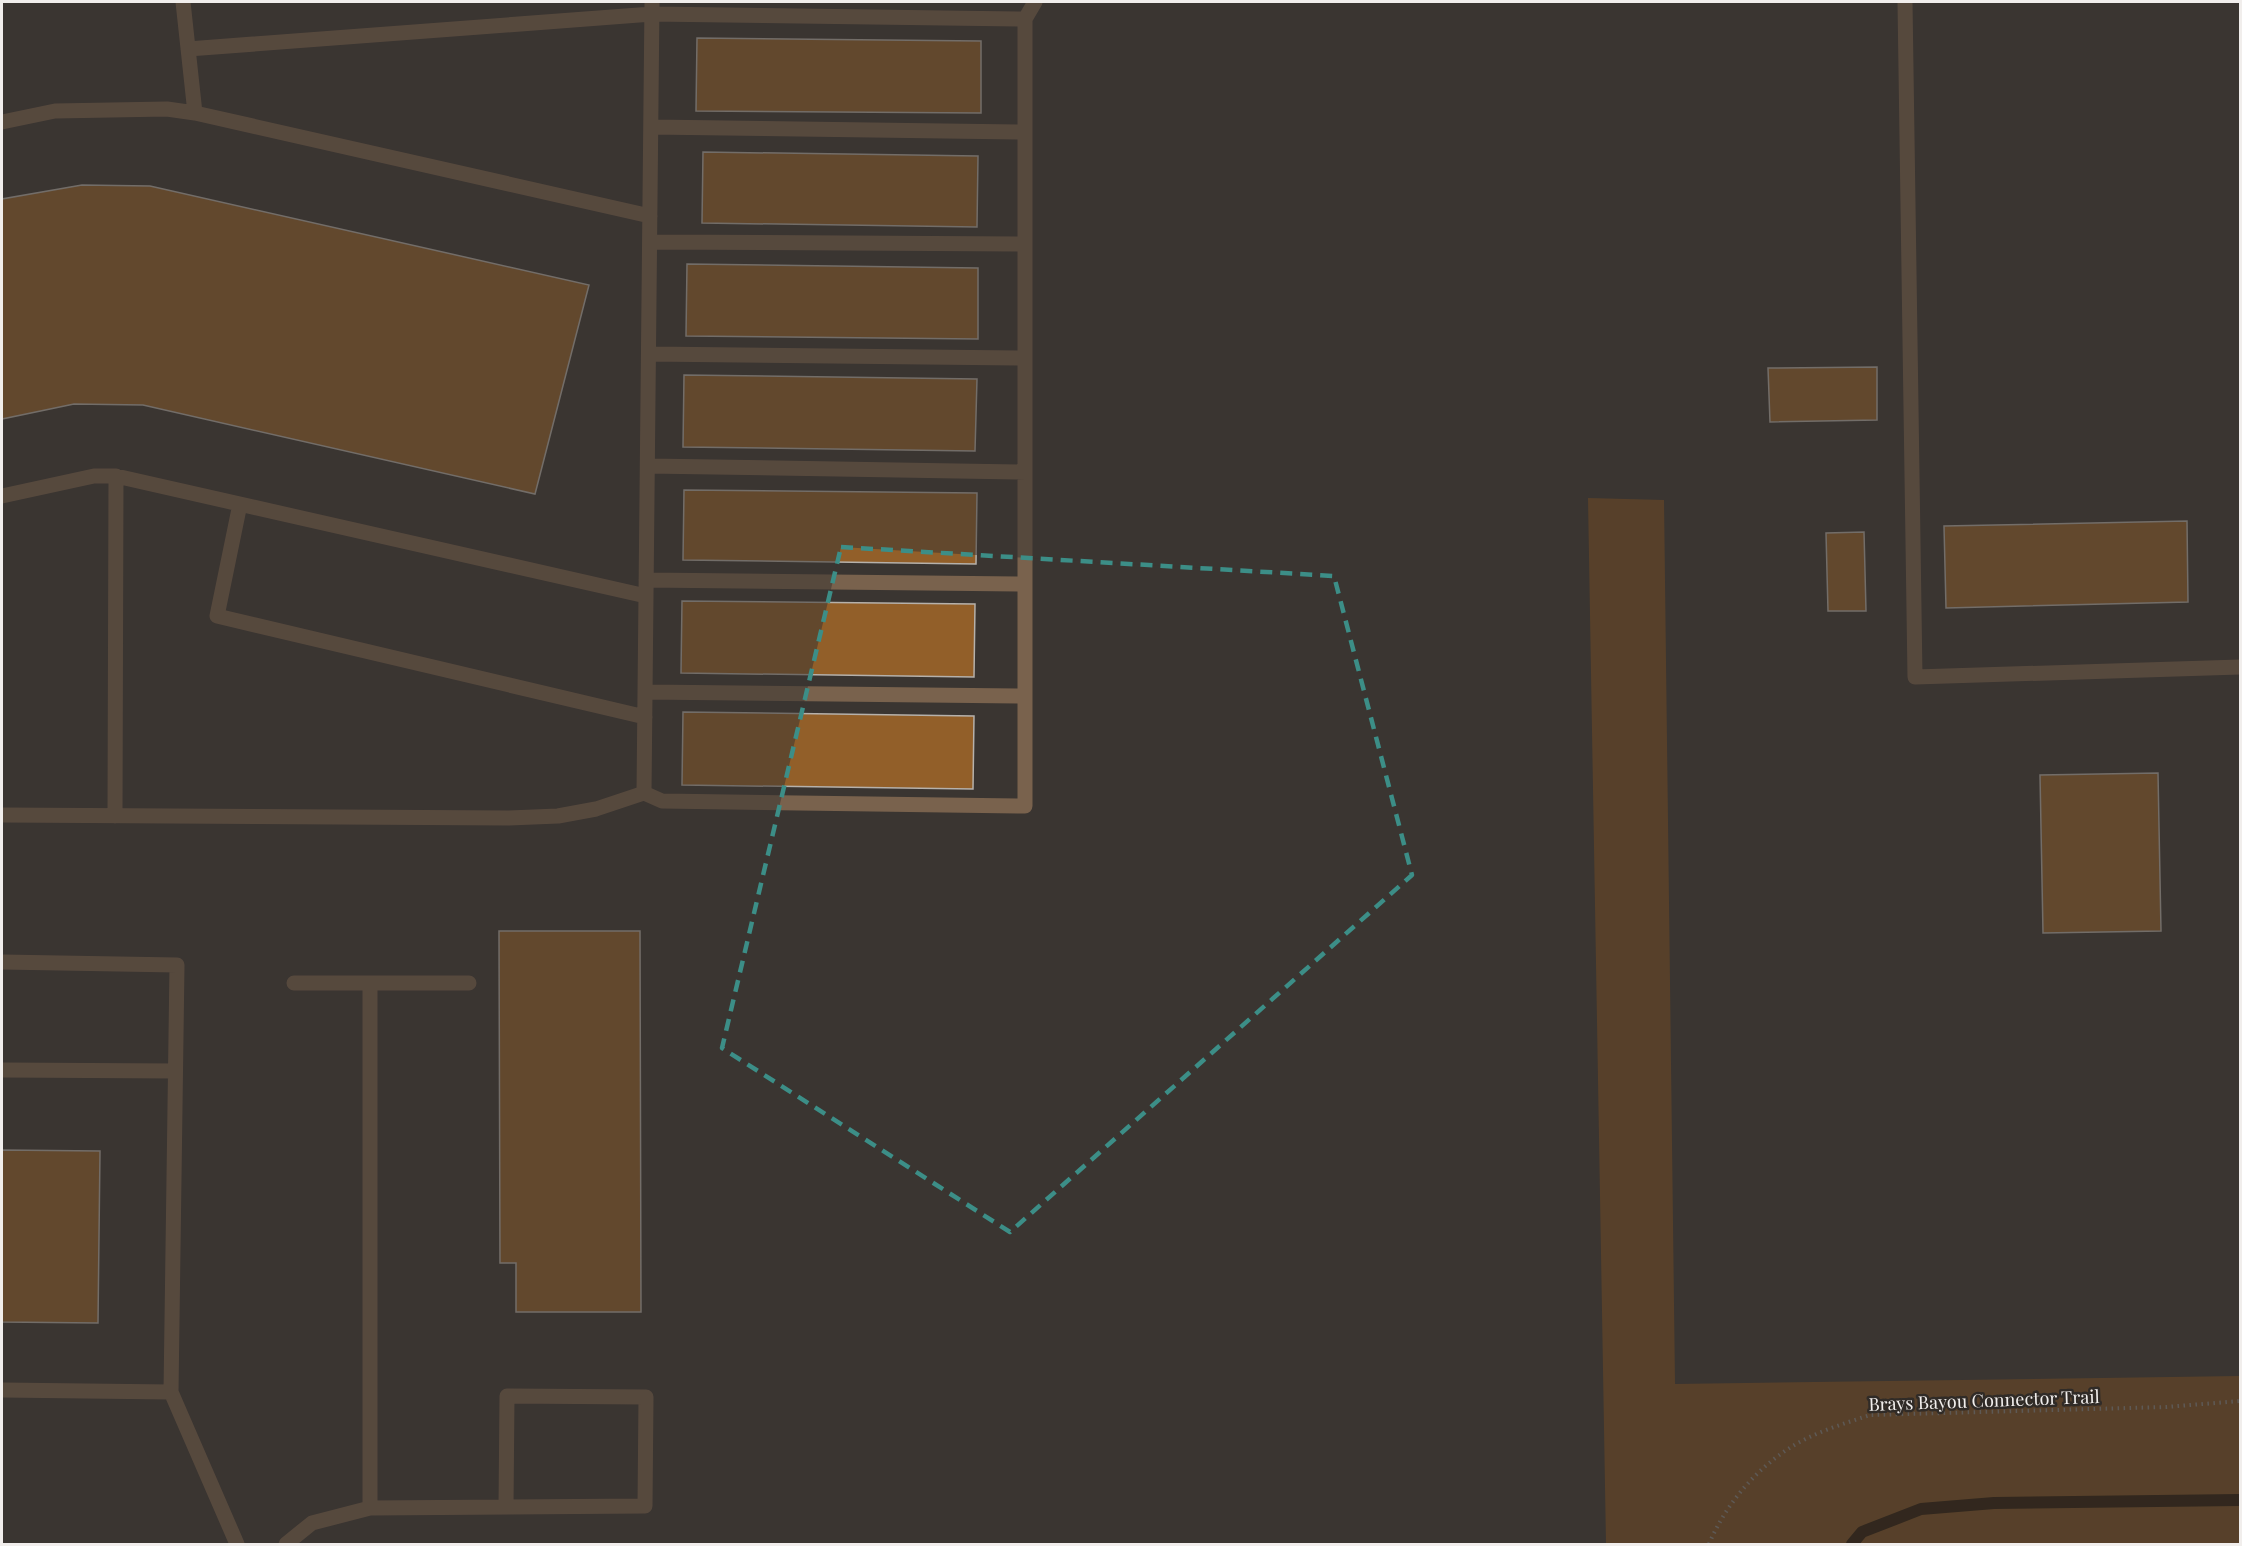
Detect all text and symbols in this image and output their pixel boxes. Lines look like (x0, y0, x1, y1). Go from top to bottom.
street label: Brays Bayou Connector Trail (1868, 1384, 2100, 1416)

